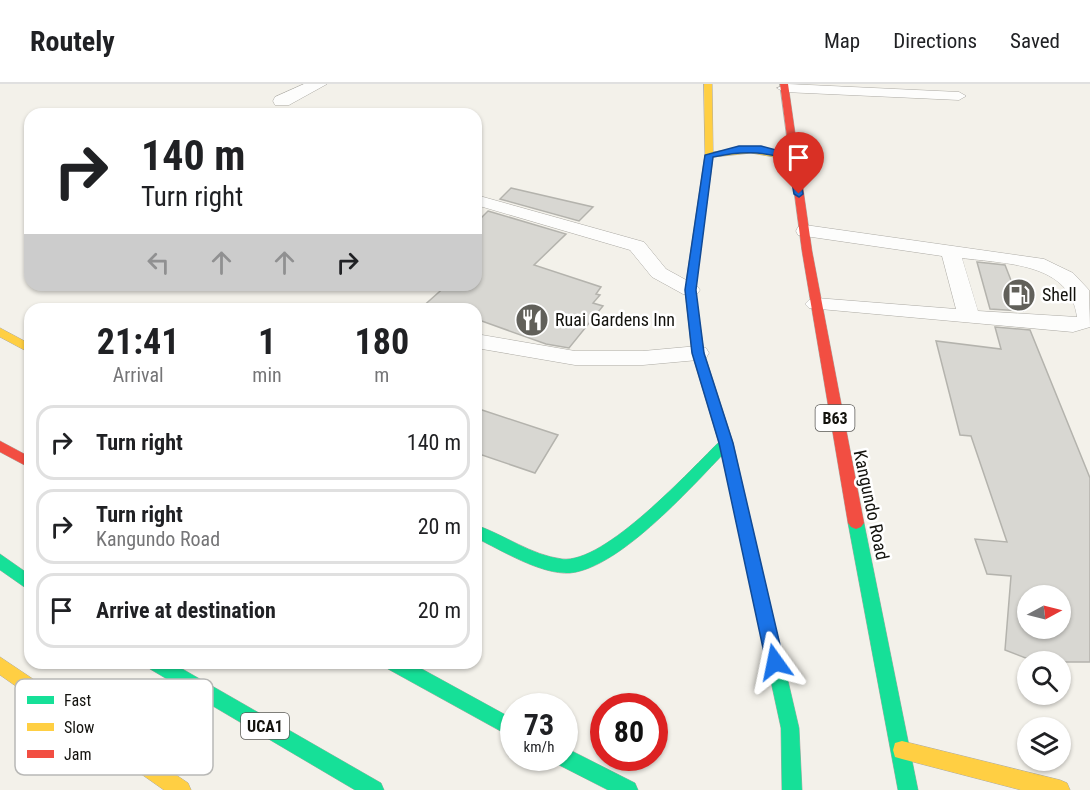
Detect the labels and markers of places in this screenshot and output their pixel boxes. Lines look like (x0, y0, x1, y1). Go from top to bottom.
pin (773, 132, 824, 194)
fuel station icon: Shell (1001, 277, 1037, 313)
place label: Shell (1042, 284, 1077, 305)
restaurant icon: Ruai Gardens Inn (514, 302, 550, 338)
place label: Ruai Gardens Inn (555, 309, 675, 330)

